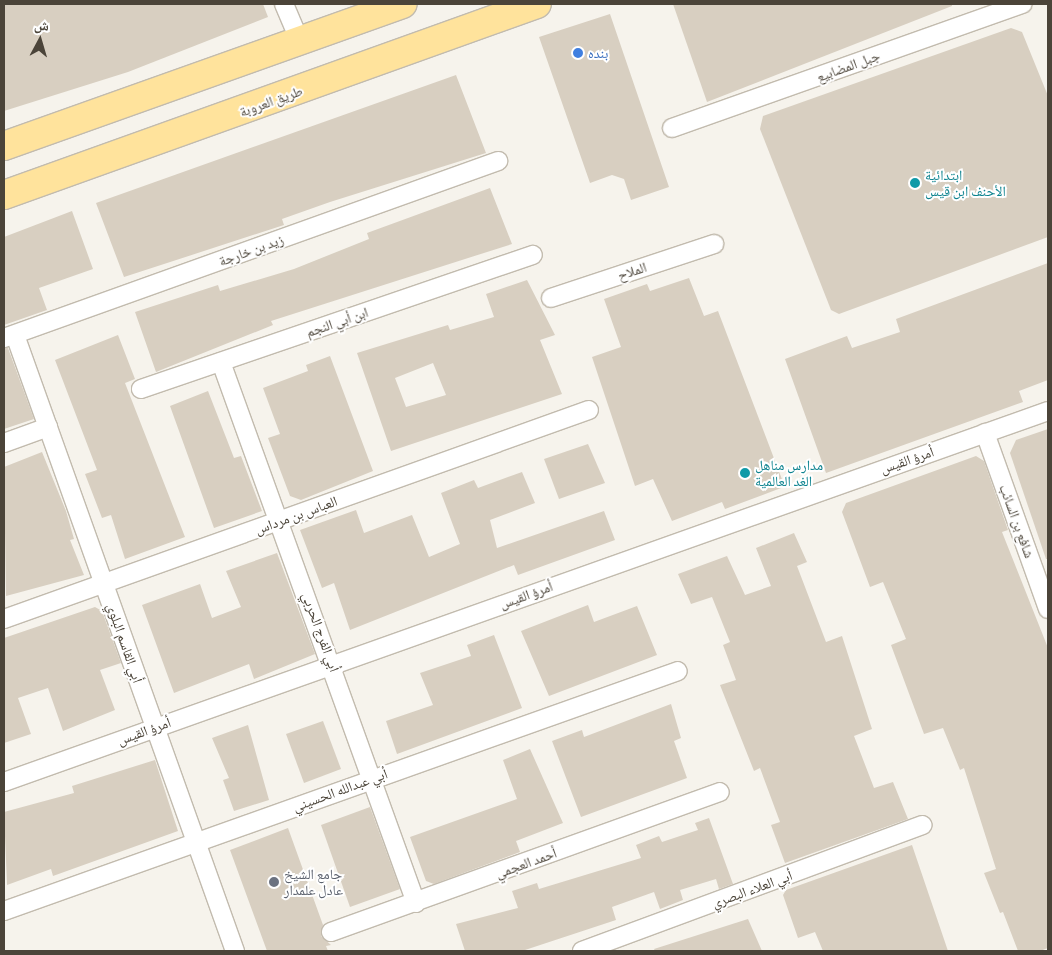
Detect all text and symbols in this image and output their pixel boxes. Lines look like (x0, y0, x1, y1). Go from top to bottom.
north arrow (15, 15, 65, 65)
text: ش (33, 15, 50, 34)
place label: بنده (588, 45, 608, 61)
marker: بنده (572, 47, 584, 59)
street label: جبل المضابيع (814, 47, 882, 85)
street label: طريق العروبة (237, 82, 305, 120)
place label: ابتدائية الأحنف ابن قيس (925, 167, 1006, 200)
marker: ابتدائية الأحنف ابن قيس (909, 177, 921, 189)
street label: زيد بن خارجة (216, 231, 286, 269)
street label: الملاح (615, 258, 649, 284)
street label: ابن أبي النجم (304, 304, 370, 340)
street label: أمرؤ القيس (878, 443, 936, 477)
place label: مدارس مناهل الغد العالمية (755, 457, 823, 490)
marker: مدارس مناهل الغد العالمية (739, 467, 751, 479)
street label: شافع بن السائب (996, 482, 1038, 560)
street label: العباس بن مرداس (252, 492, 340, 538)
street label: أمرؤ القيس (497, 578, 555, 612)
street label: أبي الفرج الحربي (299, 590, 343, 674)
street label: أبي القاسم البلوي (104, 601, 146, 685)
street label: أمرؤ القيس (115, 714, 173, 748)
street label: أبي عبدالله الحسيني (290, 765, 390, 815)
street label: أحمد العجمي (493, 844, 559, 882)
place label: جامع الشيخ عادل علمدار (284, 866, 343, 899)
street label: أبي العلاء البصري (709, 867, 795, 911)
marker: جامع الشيخ عادل علمدار (268, 876, 280, 888)

